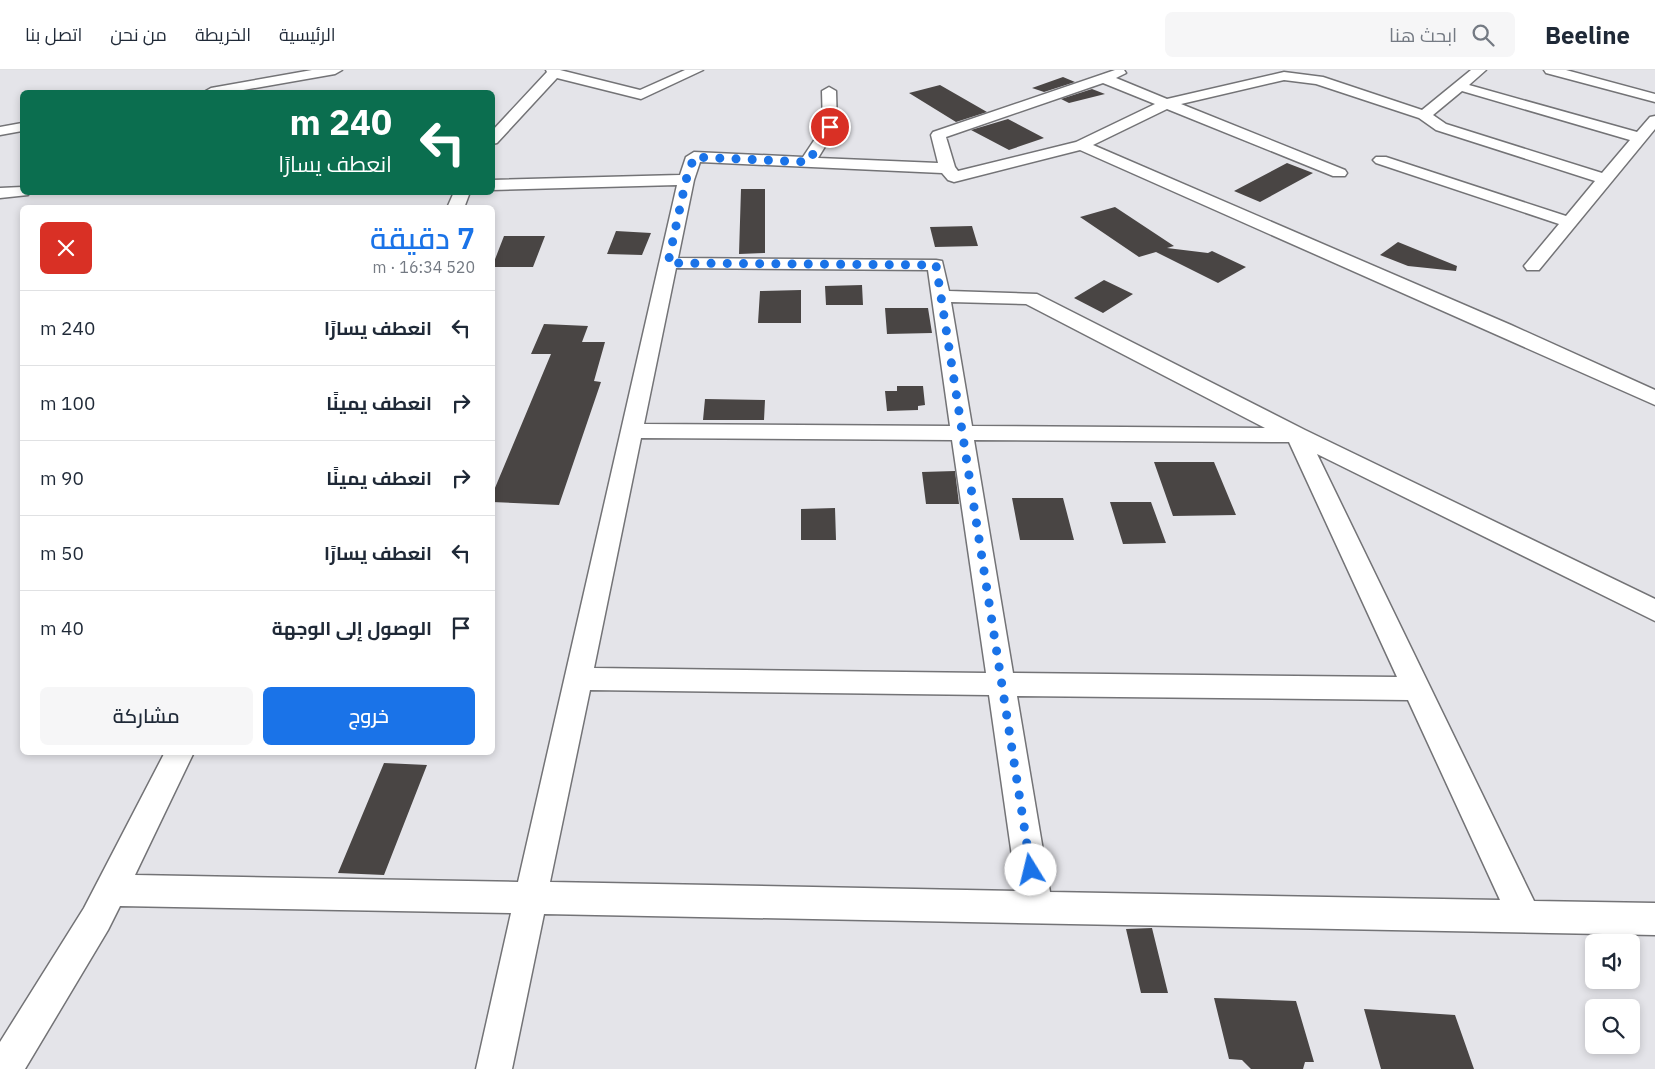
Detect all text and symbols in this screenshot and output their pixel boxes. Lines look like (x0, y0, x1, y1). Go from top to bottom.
search box (1165, 12, 1515, 57)
text: Beeline (1545, 19, 1630, 51)
icon: search (1469, 21, 1497, 49)
text: اتصل بنا (25, 23, 82, 46)
text: من نحن (110, 23, 167, 46)
text: الخريطة (195, 23, 251, 46)
text: الرئيسية (279, 23, 336, 46)
text: ابحث هنا (1389, 23, 1457, 47)
text: 240 m (289, 99, 392, 145)
pin (809, 106, 851, 148)
icon: left (410, 110, 475, 175)
icon: arrive (816, 113, 844, 141)
text: انعطف يسارًا (278, 149, 392, 178)
text: 7 دقيقة (370, 218, 475, 257)
button: close (40, 222, 92, 274)
text: 520 m · 16:34 (373, 257, 475, 277)
icon: left (447, 314, 475, 342)
text: 240 m (40, 316, 95, 340)
text: انعطف يسارًا (324, 316, 432, 340)
icon: right (447, 389, 475, 417)
text: 100 m (40, 391, 95, 415)
text: انعطف يمينًا (326, 391, 432, 415)
icon: right (447, 464, 475, 492)
text: 90 m (40, 466, 84, 490)
text: انعطف يمينًا (326, 466, 432, 490)
icon: left (447, 539, 475, 567)
text: 50 m (40, 541, 84, 565)
text: انعطف يسارًا (324, 541, 432, 565)
icon: arrive (447, 614, 475, 642)
text: 40 m (40, 616, 84, 640)
text: الوصول إلى الوجهة (272, 616, 432, 640)
button: مشاركة (40, 687, 253, 745)
button: خروج (263, 687, 475, 745)
position arrow (1004, 843, 1056, 895)
map controls (1585, 934, 1640, 1054)
button: sound (1585, 934, 1640, 989)
button: search (1585, 999, 1640, 1054)

